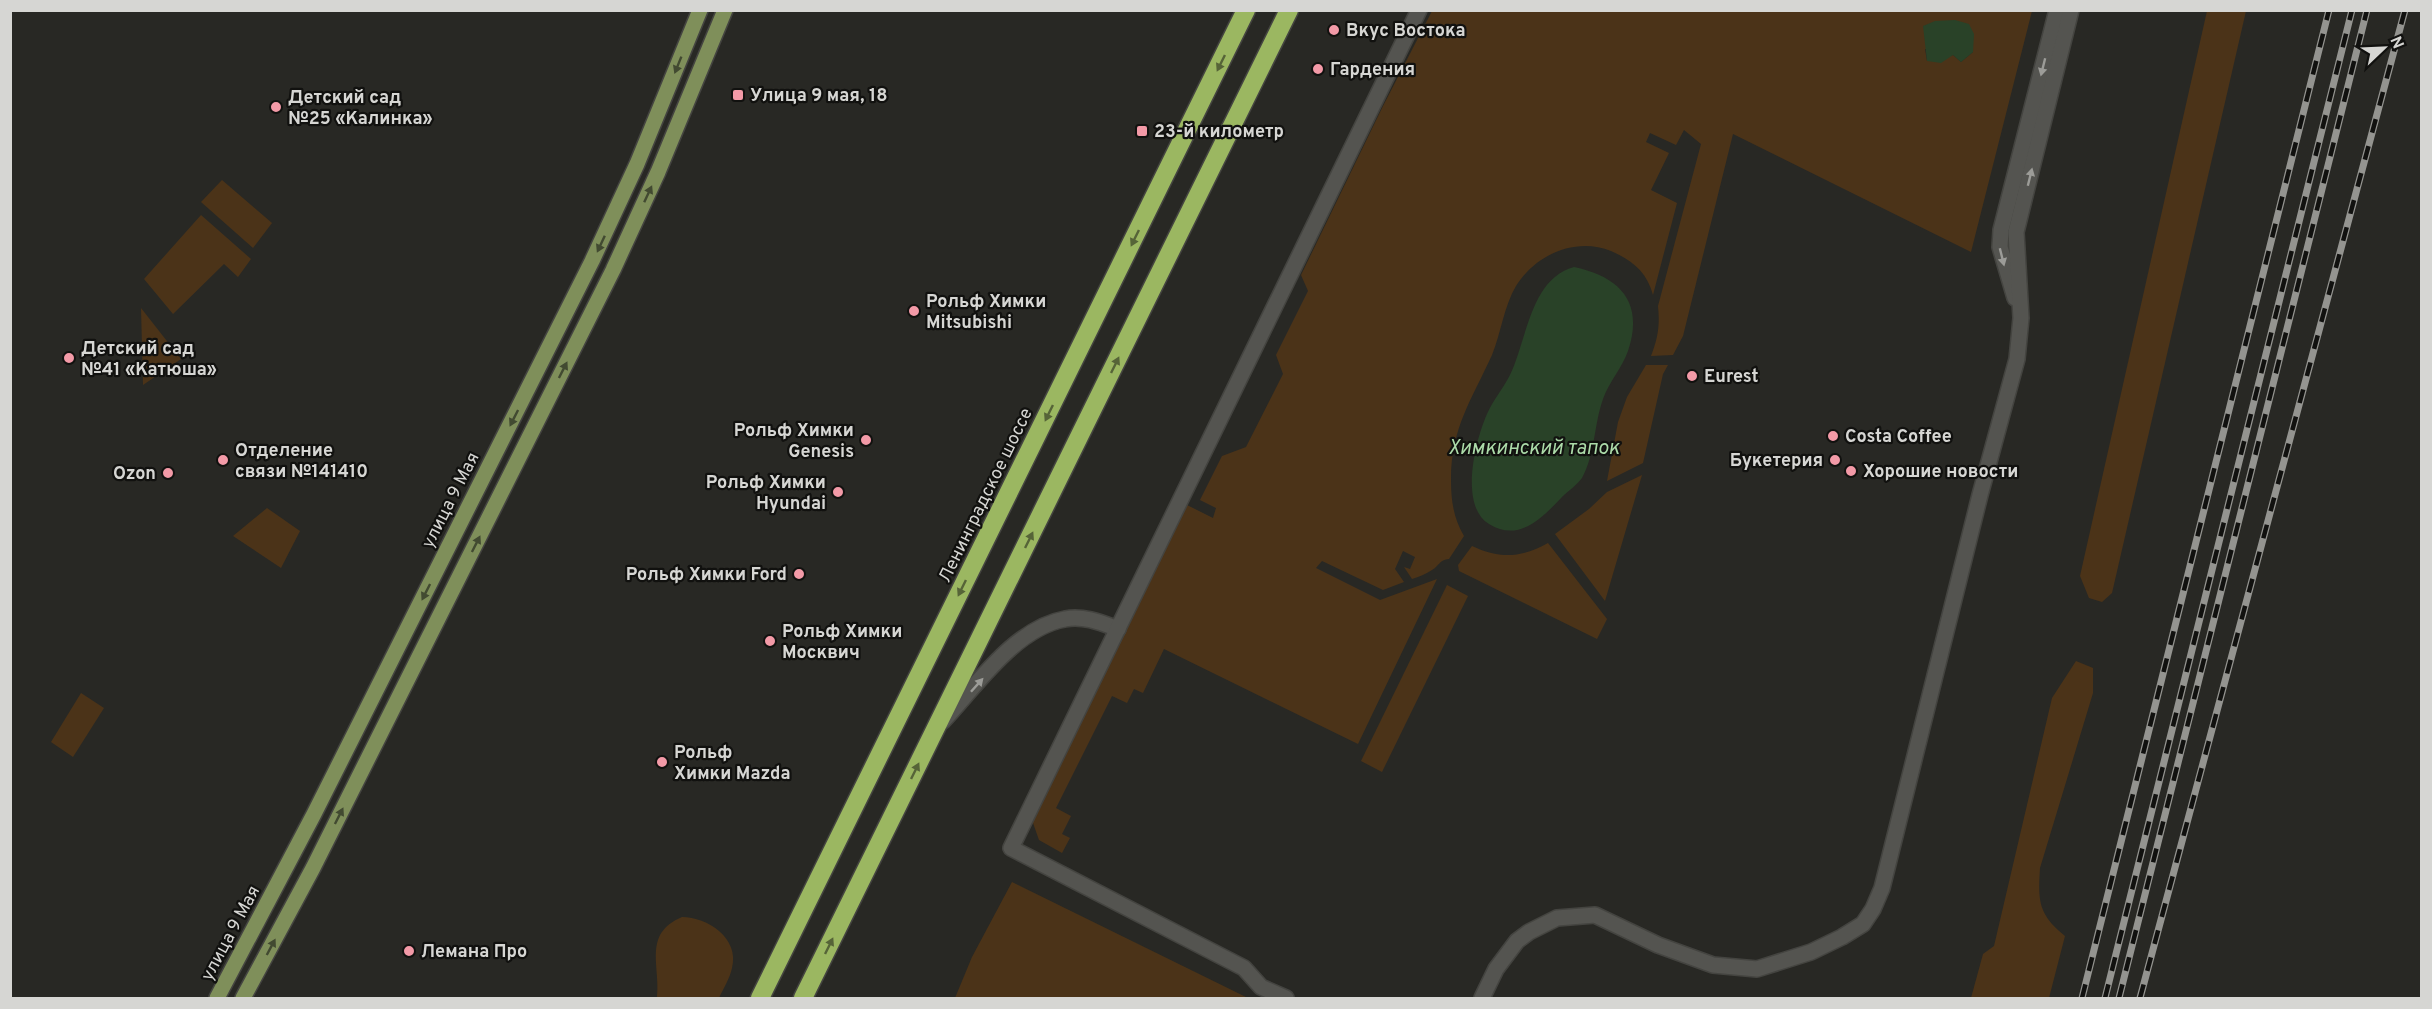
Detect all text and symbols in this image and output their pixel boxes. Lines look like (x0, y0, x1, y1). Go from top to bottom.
north arrow (2354, 18, 2414, 78)
place label: Вкус Востока (1346, 20, 1466, 43)
marker: Вкус Востока (1327, 23, 1341, 37)
text: N (2385, 34, 2407, 52)
one-way arrow (1216, 54, 1226, 72)
one-way arrow (673, 56, 683, 74)
one-way arrow (2037, 58, 2047, 76)
place label: Гардения (1330, 59, 1415, 82)
marker: Гардения (1311, 62, 1325, 76)
place label: Улица 9 мая, 18 (750, 85, 887, 108)
place label: Детский сад №25 «Калинка» (288, 87, 433, 131)
marker: Улица 9 мая, 18 (731, 88, 745, 102)
marker: Детский сад №25 «Калинка» (269, 100, 283, 114)
place label: 23-й километр (1154, 121, 1284, 144)
marker: 23-й километр (1135, 124, 1149, 138)
one-way arrow (2025, 168, 2035, 187)
one-way arrow (643, 185, 653, 203)
one-way arrow (1130, 230, 1139, 247)
one-way arrow (596, 235, 605, 252)
one-way arrow (1998, 247, 2008, 266)
place label: Рольф Химки Mitsubishi (926, 291, 1046, 335)
marker: Рольф Химки Mitsubishi (907, 304, 921, 318)
place label: Детский сад №41 «Катюша» (81, 338, 217, 382)
marker: Детский сад №41 «Катюша» (62, 351, 76, 365)
one-way arrow (1110, 356, 1120, 373)
one-way arrow (558, 361, 568, 378)
place label: Eurest (1704, 366, 1758, 389)
marker: Eurest (1685, 369, 1699, 383)
one-way arrow (1044, 404, 1054, 422)
street label: Ленинградское шоссе (934, 405, 1039, 587)
one-way arrow (509, 410, 519, 427)
place label: Рольф Химки Genesis (734, 420, 854, 464)
place label: Costa Coffee (1845, 426, 1952, 449)
marker: Costa Coffee (1826, 429, 1840, 443)
marker: Рольф Химки Genesis (859, 433, 873, 447)
water label: Химкинский тапок (1448, 436, 1620, 462)
place label: Отделение связи №141410 (235, 440, 368, 484)
street label: улица 9 Мая (417, 449, 485, 553)
place label: Букетерия (1730, 450, 1823, 473)
marker: Отделение связи №141410 (216, 453, 230, 467)
marker: Букетерия (1828, 453, 1842, 467)
place label: Хорошие новости (1863, 461, 2018, 484)
place label: Ozon (113, 463, 156, 486)
marker: Хорошие новости (1844, 464, 1858, 478)
marker: Ozon (161, 466, 175, 480)
place label: Рольф Химки Hyundai (706, 472, 826, 516)
marker: Рольф Химки Hyundai (831, 485, 845, 499)
one-way arrow (1024, 531, 1034, 548)
one-way arrow (470, 535, 480, 553)
place label: Рольф Химки Ford (626, 564, 787, 587)
marker: Рольф Химки Ford (792, 567, 806, 581)
one-way arrow (958, 579, 968, 597)
one-way arrow (421, 583, 431, 601)
place label: Рольф Химки Москвич (782, 621, 902, 665)
marker: Рольф Химки Москвич (763, 634, 777, 648)
one-way arrow (970, 677, 984, 692)
place label: Рольф Химки Mazda (674, 742, 791, 786)
marker: Рольф Химки Mazda (655, 755, 669, 769)
one-way arrow (911, 763, 920, 780)
one-way arrow (334, 807, 344, 824)
street label: улица 9 Мая (197, 882, 266, 985)
one-way arrow (823, 937, 833, 955)
one-way arrow (266, 938, 276, 955)
place label: Лемана Про (421, 941, 527, 964)
marker: Лемана Про (402, 944, 416, 958)

